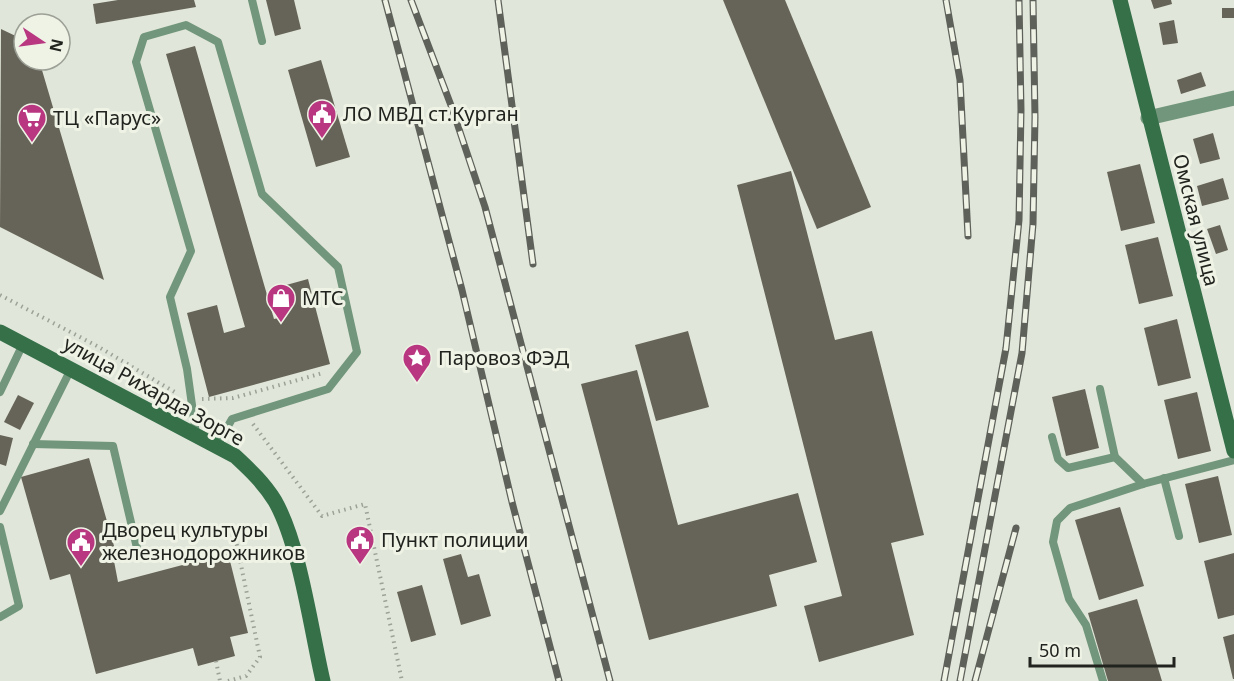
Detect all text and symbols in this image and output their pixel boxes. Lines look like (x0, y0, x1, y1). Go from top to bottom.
north arrow (12, 12, 72, 72)
text: N (44, 37, 69, 54)
public building icon: ЛО МВД ст.Курган (306, 98, 338, 140)
place label: ЛО МВД ст.Курган (343, 100, 519, 127)
supermarket icon: ТЦ «Парус» (16, 102, 48, 144)
place label: ТЦ «Парус» (53, 104, 161, 131)
street label: Омская улица (1167, 151, 1226, 289)
shop icon: МТС (265, 282, 297, 324)
place label: МТС (302, 284, 344, 311)
street label: улица Рихарда Зорге (59, 330, 250, 452)
place icon: Паровоз ФЭД (401, 342, 433, 384)
place label: Паровоз ФЭД (438, 344, 569, 371)
place label: Дворец культуры железнодорожников (102, 516, 305, 566)
public building icon: Пункт полиции (344, 524, 376, 566)
public building icon: Дворец культуры железнодорожников (65, 526, 97, 568)
place label: Пункт полиции (381, 526, 528, 553)
scale bar (1030, 630, 1174, 668)
text: 50 m (1039, 638, 1081, 662)

